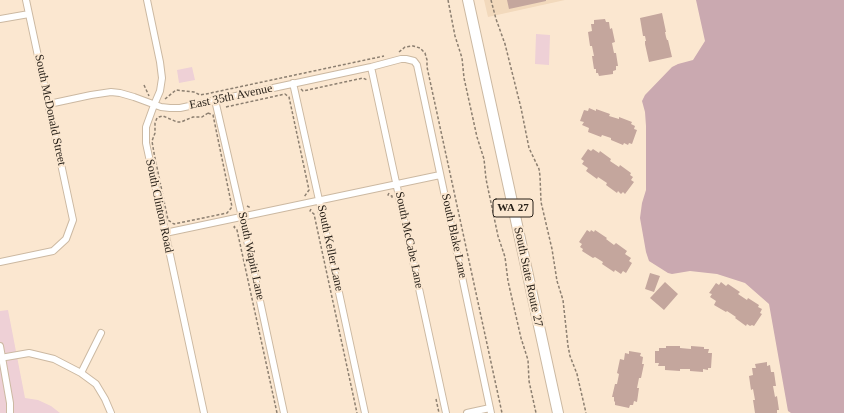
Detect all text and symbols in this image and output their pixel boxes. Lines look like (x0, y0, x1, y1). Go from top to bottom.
street label: South McDonald Street (31, 53, 69, 167)
street label: East 35th Avenue (188, 81, 274, 113)
street label: South Clinton Road (142, 158, 176, 254)
street label: South McCabe Lane (392, 190, 426, 290)
street label: South Blake Lane (438, 192, 470, 280)
road number: WA 27 (493, 199, 533, 217)
street label: South Keller Lane (314, 203, 346, 293)
street label: South Wapiti Lane (235, 211, 267, 301)
street label: South State Route 27 (510, 226, 546, 328)

